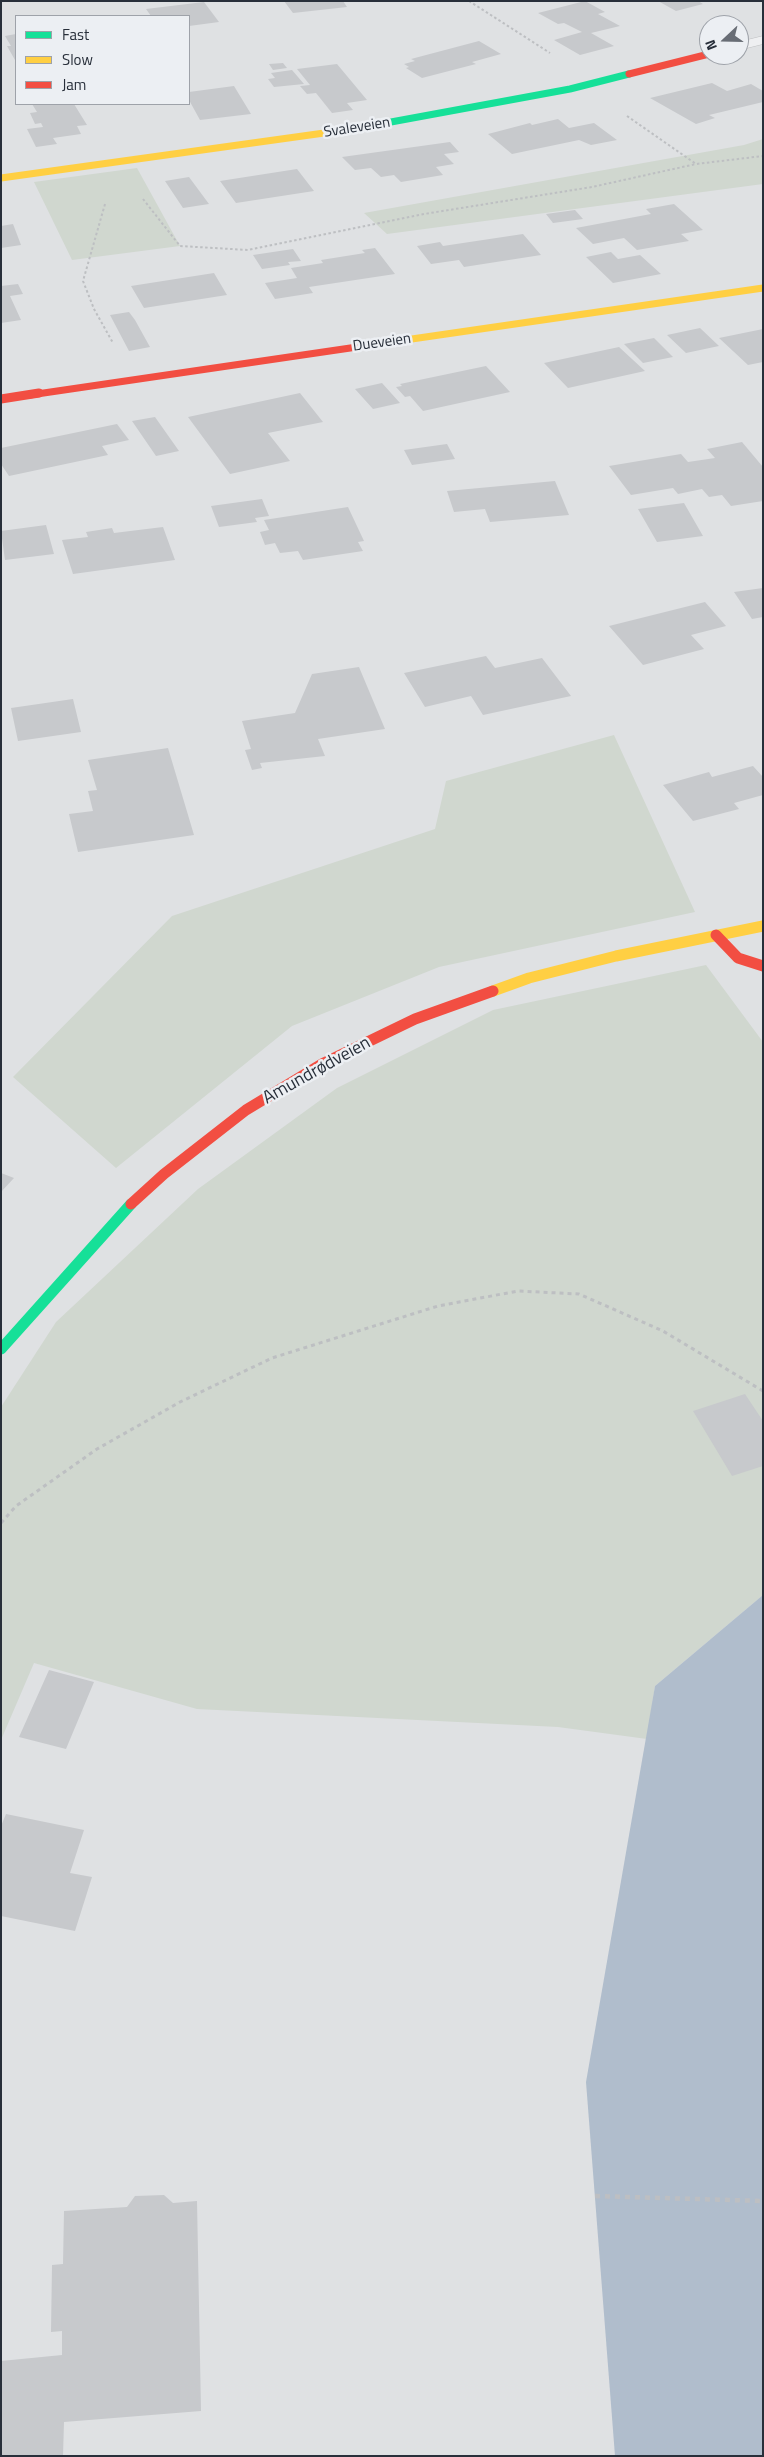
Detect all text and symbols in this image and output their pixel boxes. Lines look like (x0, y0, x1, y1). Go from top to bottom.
legend (15, 15, 190, 105)
north arrow (699, 15, 749, 65)
text: Fast (62, 23, 89, 46)
text: N (699, 37, 722, 53)
text: Slow (62, 48, 93, 71)
text: Jam (62, 73, 86, 96)
street label: Svaleveien (322, 114, 392, 142)
street label: Dueveien (352, 330, 412, 356)
street label: Amundrødveien (259, 1032, 375, 1110)

